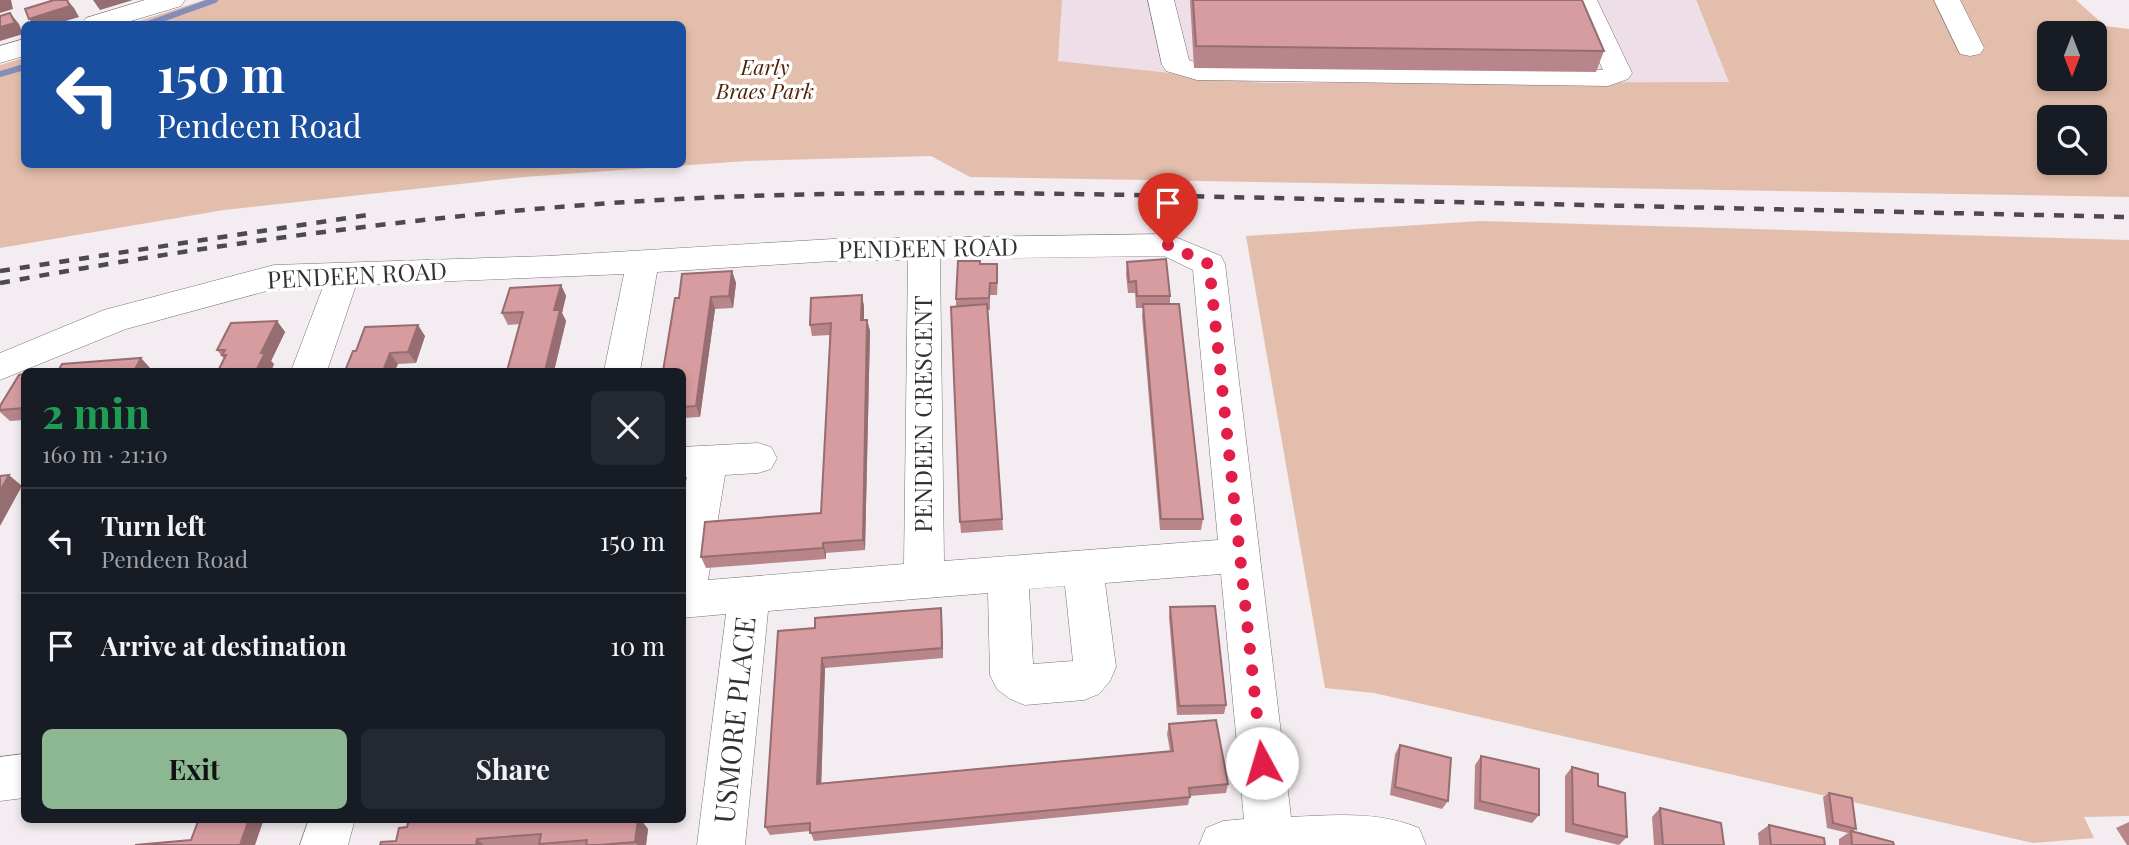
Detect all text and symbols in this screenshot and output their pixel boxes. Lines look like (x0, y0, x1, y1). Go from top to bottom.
north arrow (2037, 21, 2107, 91)
map controls (2037, 21, 2107, 175)
text: 150 m (157, 40, 285, 105)
icon: left (42, 49, 133, 140)
park label: Early Braes Park (715, 52, 814, 104)
text: Pendeen Road (157, 103, 362, 146)
button: search (2037, 105, 2107, 175)
pin (1138, 173, 1198, 245)
icon: arrive (1149, 184, 1187, 222)
street label: PENDEEN ROAD (838, 229, 1018, 265)
street label: PENDEEN ROAD (266, 253, 448, 295)
street label: PENDEEN CRESCENT (906, 295, 938, 533)
text: 2 min (42, 384, 150, 440)
button: close (591, 391, 665, 465)
text: 160 m · 21:10 (42, 438, 168, 469)
text: Turn left (101, 508, 206, 543)
icon: left (42, 522, 80, 560)
text: 150 m (600, 523, 665, 558)
text: Pendeen Road (101, 543, 248, 574)
street label: USMORE PLACE (704, 615, 763, 825)
icon: arrive (42, 627, 80, 665)
text: Arrive at destination (101, 628, 347, 663)
text: 10 m (610, 628, 665, 663)
position arrow (1225, 726, 1299, 800)
button: Exit (42, 729, 347, 809)
button: Share (361, 729, 665, 809)

